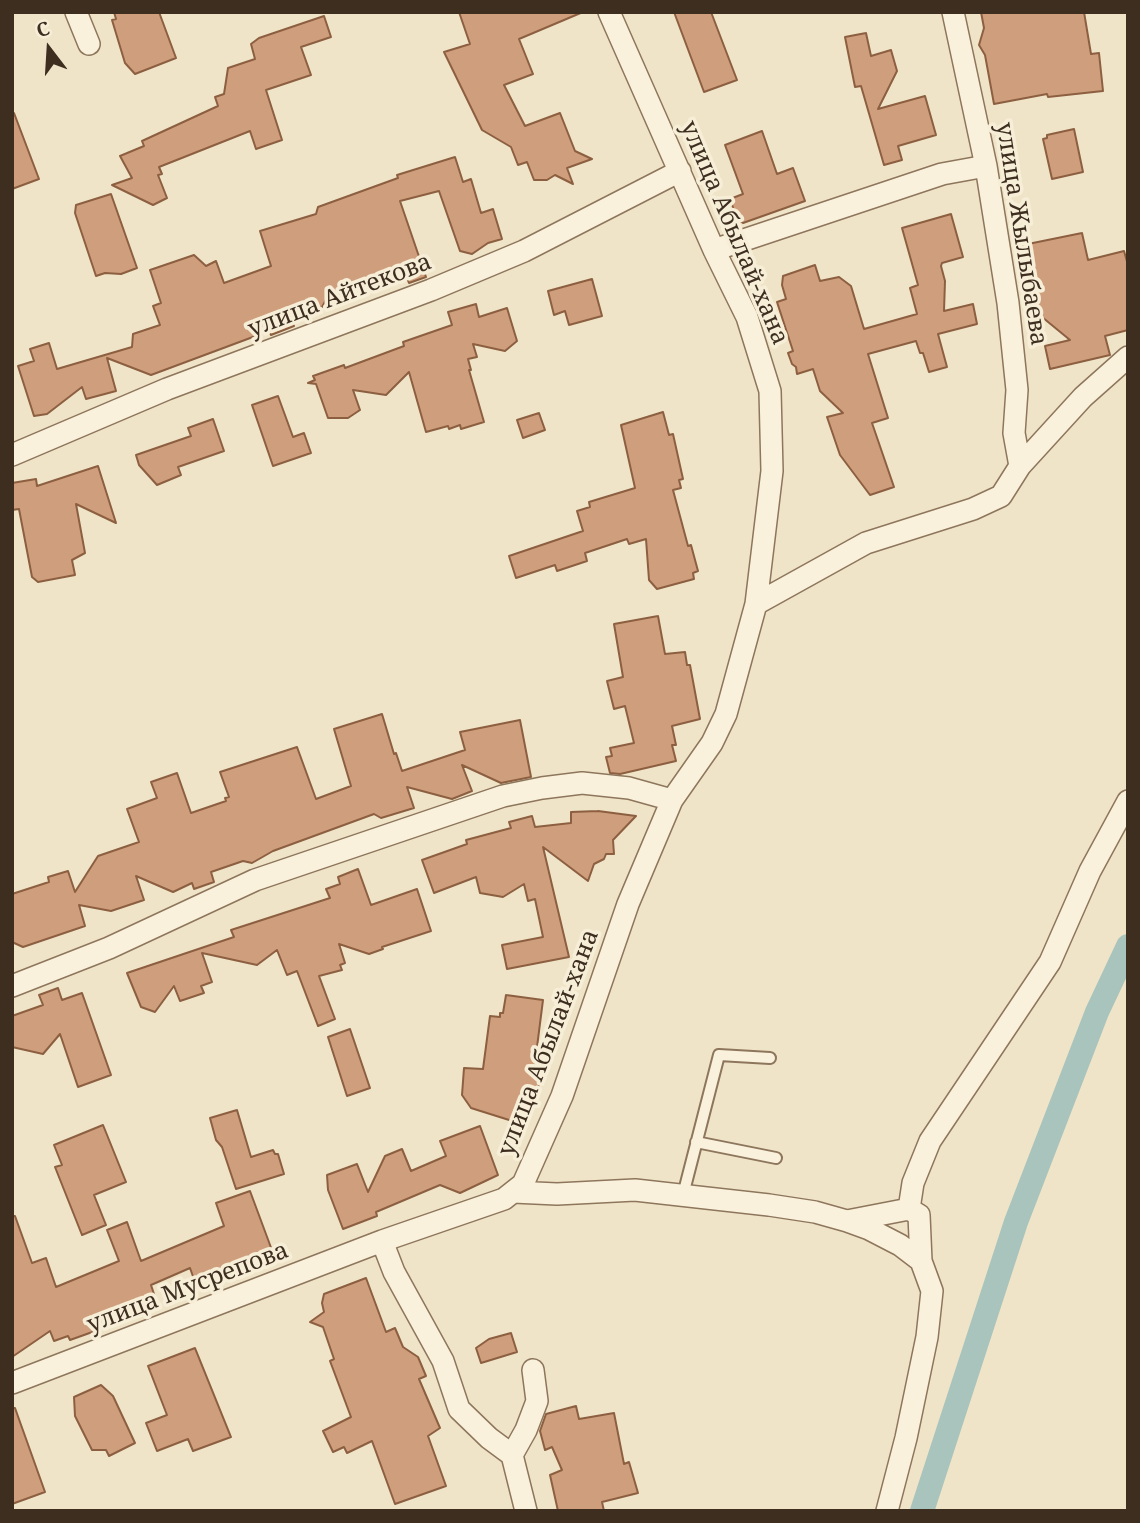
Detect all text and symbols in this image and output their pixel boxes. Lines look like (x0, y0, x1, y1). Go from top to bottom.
north arrow (14, 14, 84, 84)
text: С (33, 15, 53, 43)
street label: улица Абылай-хана (674, 117, 794, 349)
street label: улица Жылыбаева (989, 120, 1053, 348)
street label: улица Айтекова (244, 248, 436, 344)
street label: улица Абылай-хана (493, 926, 605, 1160)
street label: улица Мусрепова (83, 1236, 293, 1340)

